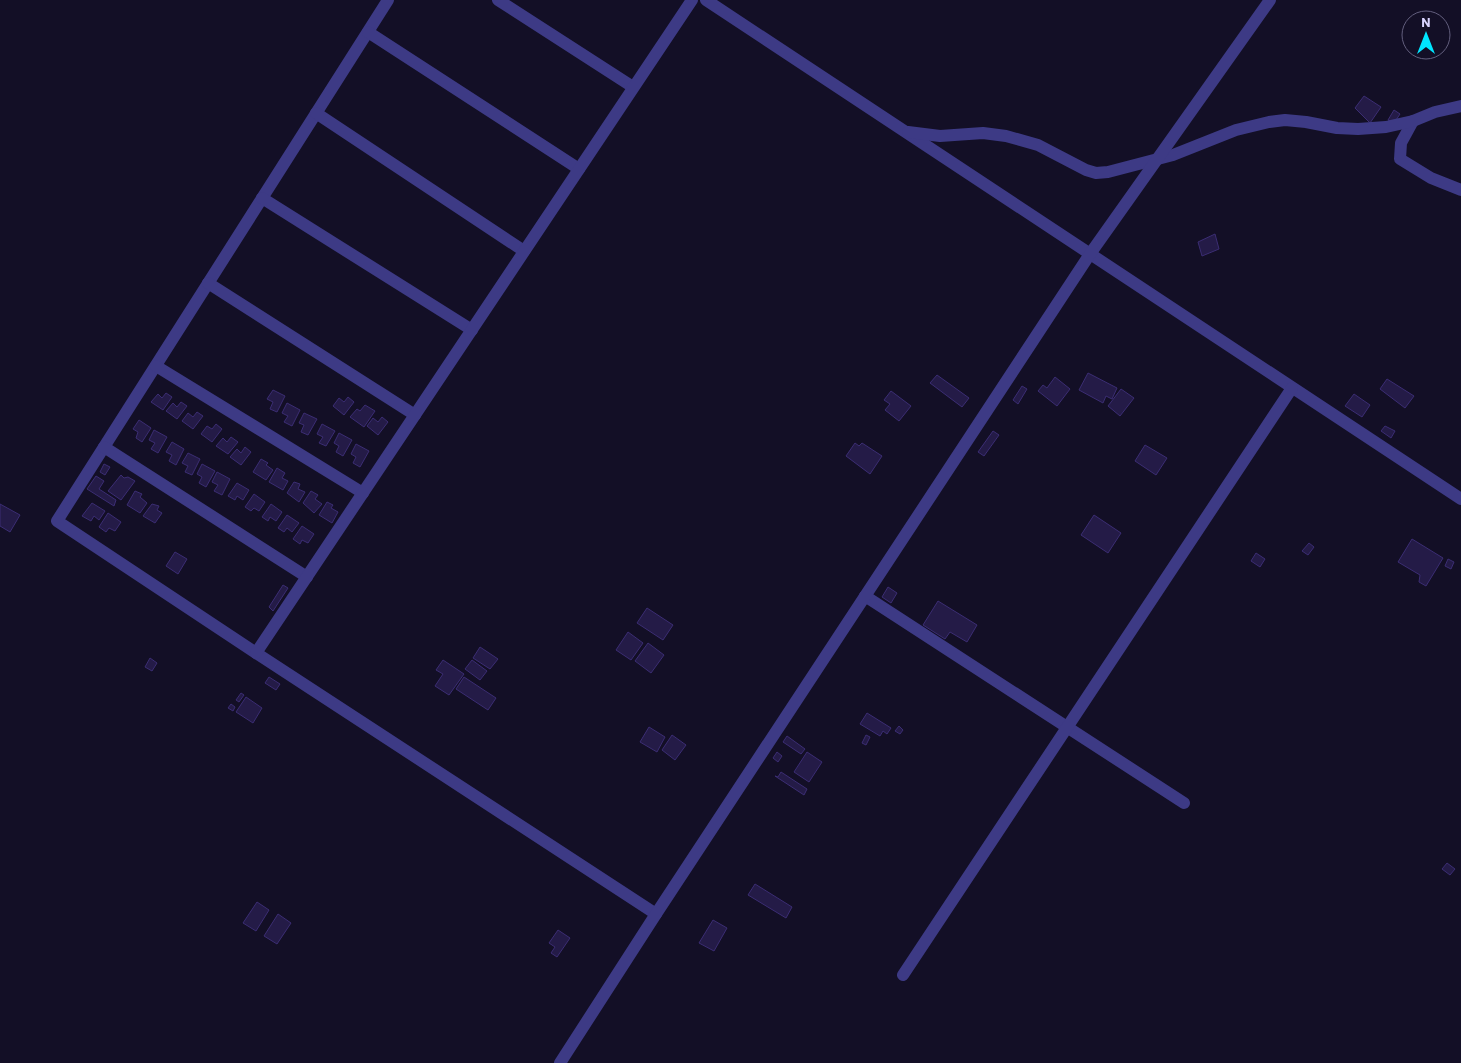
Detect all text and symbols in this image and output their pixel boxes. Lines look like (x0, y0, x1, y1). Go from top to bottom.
north arrow (1401, 10, 1451, 60)
text: N (1421, 13, 1431, 30)

